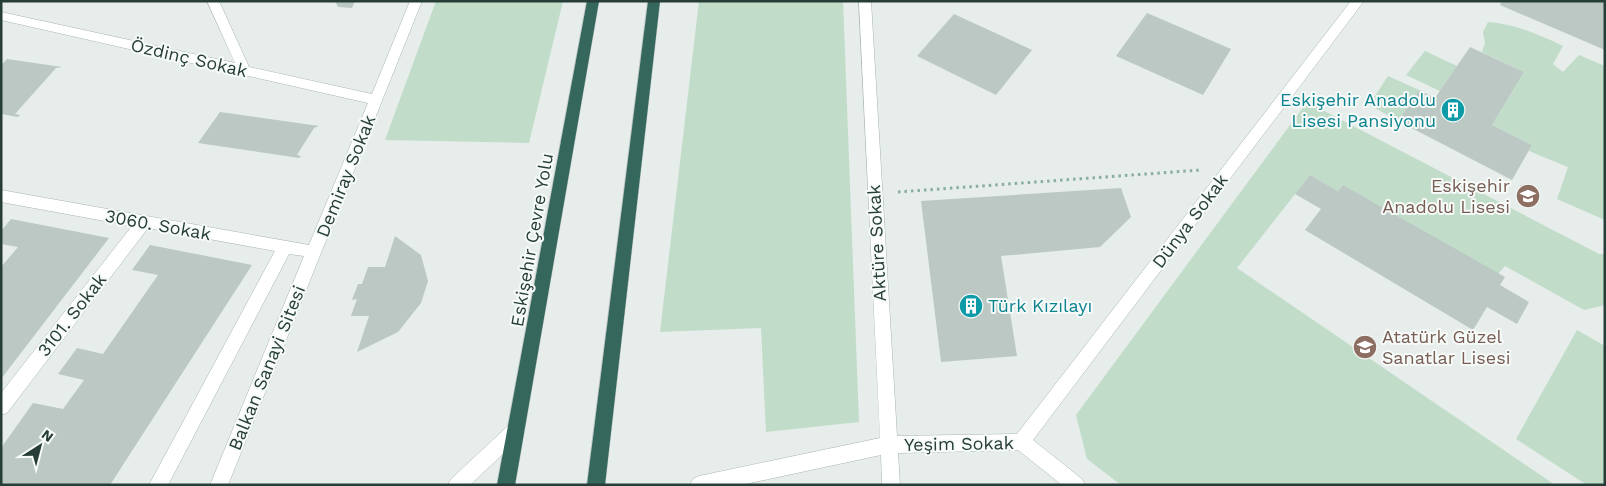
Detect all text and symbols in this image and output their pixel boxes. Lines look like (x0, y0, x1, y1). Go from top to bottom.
street label: Özdinç Sokak (129, 34, 249, 81)
place label: Eskişehir Anadolu Lisesi Pansiyonu (1280, 89, 1436, 131)
building icon: Eskişehir Anadolu Lisesi Pansiyonu (1440, 97, 1466, 123)
street label: Demiray Sokak (311, 112, 380, 240)
street label: Eskişehir Çevre Yolu (506, 151, 557, 328)
street label: Dünya Sokak (1147, 169, 1232, 272)
place label: Eskişehir Anadolu Lisesi (1382, 175, 1510, 217)
school or university icon: Eskişehir Anadolu Lisesi (1515, 183, 1541, 209)
street label: Aktüre Sokak (863, 184, 890, 302)
street label: 3060. Sokak (104, 205, 213, 244)
street label: 3101. Sokak (33, 269, 110, 360)
street label: Balkan Sanayi Sitesi (224, 282, 309, 453)
building icon: Türk Kızılayı (958, 293, 984, 319)
place label: Türk Kızılayı (988, 295, 1092, 316)
place label: Atatürk Güzel Sanatlar Lisesi (1382, 326, 1511, 368)
school or university icon: Atatürk Güzel Sanatlar Lisesi (1352, 334, 1378, 360)
north arrow (15, 421, 65, 471)
text: N (39, 426, 57, 445)
street label: Yeşim Sokak (904, 432, 1014, 455)

